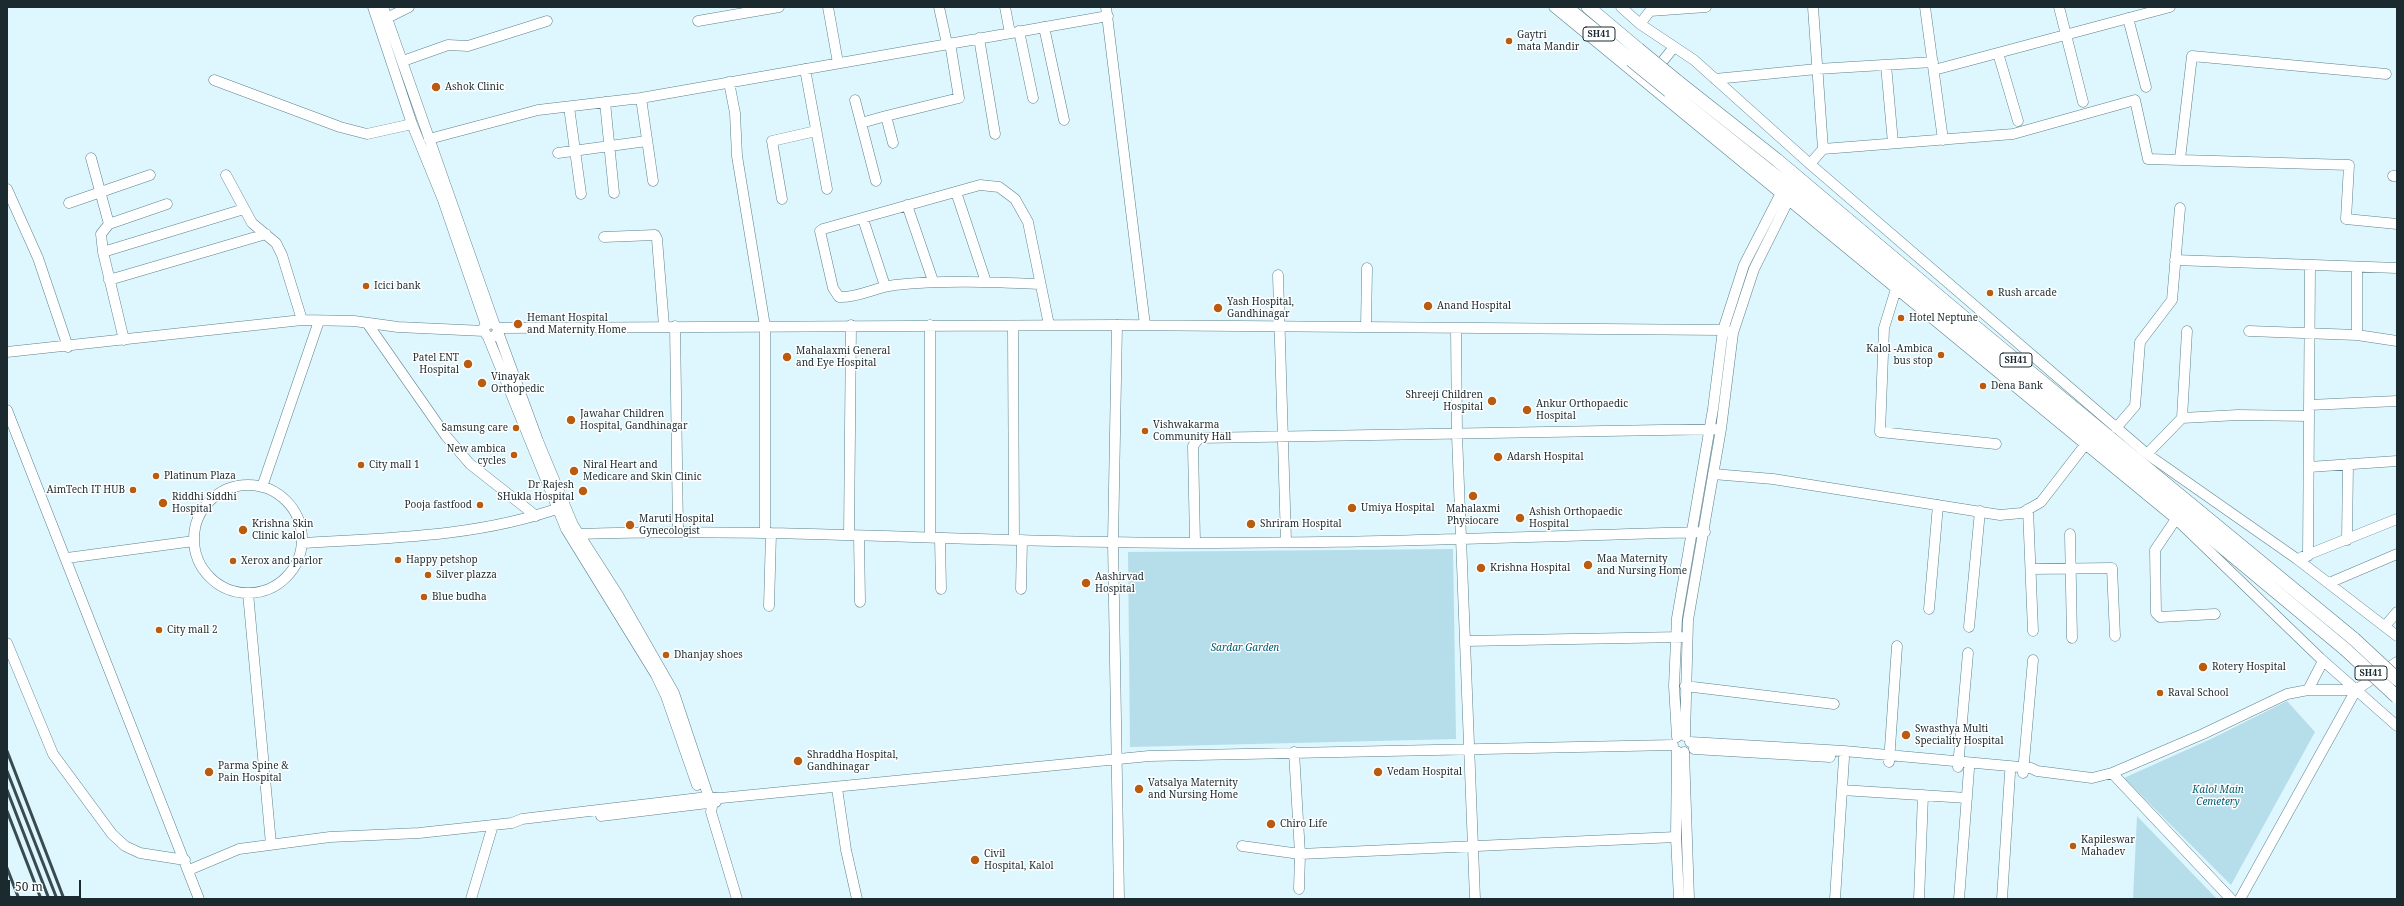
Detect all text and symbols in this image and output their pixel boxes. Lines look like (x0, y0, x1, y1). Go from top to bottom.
road number: SH41 (1583, 27, 1615, 41)
place label: Gaytri mata Mandir (1517, 29, 1579, 52)
marker: Gaytri mata Mandir (1504, 36, 1514, 46)
marker: Ashok Clinic (430, 81, 442, 93)
place label: Ashok Clinic (445, 81, 504, 93)
place label: Icici bank (374, 280, 421, 292)
marker: Icici bank (361, 281, 371, 291)
place label: Rush arcade (1998, 287, 2057, 299)
marker: Rush arcade (1985, 288, 1995, 298)
place label: Yash Hospital, Gandhinagar (1227, 296, 1294, 320)
marker: Anand Hospital (1422, 300, 1434, 312)
place label: Anand Hospital (1437, 300, 1511, 312)
marker: Yash Hospital, Gandhinagar (1212, 302, 1224, 314)
place label: Hemant Hospital and Maternity Home (527, 312, 626, 336)
place label: Hotel Neptune (1909, 312, 1978, 324)
marker: Hotel Neptune (1896, 313, 1906, 323)
marker: Hemant Hospital and Maternity Home (512, 318, 524, 330)
place label: Kalol -Ambica bus stop (1866, 343, 1933, 366)
place label: Mahalaxmi General and Eye Hospital (796, 345, 890, 368)
marker: Kalol -Ambica bus stop (1936, 350, 1946, 360)
marker: Mahalaxmi General and Eye Hospital (781, 351, 793, 363)
place label: Patel ENT Hospital (413, 352, 459, 376)
road number: SH41 (2000, 353, 2032, 367)
marker: Patel ENT Hospital (462, 358, 474, 370)
place label: Vinayak Orthopedic (491, 371, 545, 394)
marker: Vinayak Orthopedic (476, 377, 488, 389)
place label: Dena Bank (1991, 380, 2043, 392)
marker: Dena Bank (1978, 381, 1988, 391)
place label: Shreeji Children Hospital (1406, 389, 1483, 412)
marker: Shreeji Children Hospital (1486, 395, 1498, 407)
place label: Ankur Orthopaedic Hospital (1536, 398, 1628, 422)
marker: Ankur Orthopaedic Hospital (1521, 404, 1533, 416)
place label: Jawahar Children Hospital, Gandhinagar (580, 408, 688, 432)
marker: Jawahar Children Hospital, Gandhinagar (565, 414, 577, 426)
place label: Vishwakarma Community Hall (1153, 419, 1231, 442)
place label: Samsung care (442, 422, 508, 434)
marker: Samsung care (511, 423, 521, 433)
marker: Vishwakarma Community Hall (1140, 426, 1150, 436)
place label: New ambica cycles (447, 443, 506, 466)
marker: New ambica cycles (509, 450, 519, 460)
marker: Adarsh Hospital (1492, 451, 1504, 463)
place label: Adarsh Hospital (1507, 451, 1584, 463)
place label: City mall 1 (369, 459, 420, 471)
place label: Niral Heart and Medicare and Skin Clinic (583, 459, 702, 482)
marker: City mall 1 (356, 460, 366, 470)
marker: Niral Heart and Medicare and Skin Clinic (568, 465, 580, 477)
place label: Platinum Plaza (164, 470, 236, 482)
marker: Platinum Plaza (151, 471, 161, 481)
place label: Dr Rajesh SHukla Hospital (497, 479, 574, 502)
place label: AimTech IT HUB (46, 484, 125, 496)
marker: AimTech IT HUB (128, 485, 138, 495)
marker: Dr Rajesh SHukla Hospital (577, 485, 589, 497)
marker: Mahalaxmi Physiocare (1467, 490, 1479, 502)
place label: Riddhi Siddhi Hospital (172, 491, 237, 514)
marker: Riddhi Siddhi Hospital (157, 497, 169, 509)
place label: Pooja fastfood (404, 499, 472, 511)
marker: Pooja fastfood (475, 500, 485, 510)
marker: Umiya Hospital (1346, 502, 1358, 514)
place label: Umiya Hospital (1361, 502, 1434, 514)
place label: Mahalaxmi Physiocare (1446, 503, 1500, 526)
place label: Ashish Orthopaedic Hospital (1529, 506, 1623, 530)
marker: Ashish Orthopaedic Hospital (1514, 512, 1526, 524)
place label: Maruti Hospital Gynecologist (639, 513, 714, 536)
place label: Krishna Skin Clinic kalol (252, 518, 313, 542)
marker: Shriram Hospital (1245, 518, 1257, 530)
place label: Shriram Hospital (1260, 518, 1342, 530)
marker: Maruti Hospital Gynecologist (624, 519, 636, 531)
marker: Krishna Skin Clinic kalol (237, 524, 249, 536)
place label: Maa Maternity and Nursing Home (1597, 553, 1687, 576)
place label: Happy petshop (406, 554, 478, 566)
place label: Xerox and parlor (241, 555, 323, 567)
marker: Happy petshop (393, 555, 403, 565)
marker: Xerox and parlor (228, 556, 238, 566)
marker: Maa Maternity and Nursing Home (1582, 559, 1594, 571)
marker: Krishna Hospital (1475, 562, 1487, 574)
place label: Krishna Hospital (1490, 562, 1570, 574)
place label: Silver plazza (436, 569, 497, 581)
marker: Silver plazza (423, 570, 433, 580)
place label: Aashirvad Hospital (1095, 571, 1144, 594)
marker: Aashirvad Hospital (1080, 577, 1092, 589)
place label: Blue budha (432, 591, 487, 603)
marker: Blue budha (419, 592, 429, 602)
place label: City mall 2 (167, 624, 218, 636)
marker: City mall 2 (154, 625, 164, 635)
park label: Sardar Garden (1211, 642, 1279, 654)
place label: Dhanjay shoes (674, 649, 743, 661)
marker: Dhanjay shoes (661, 650, 671, 660)
marker: Rotery Hospital (2197, 661, 2209, 673)
place label: Rotery Hospital (2212, 661, 2286, 673)
road number: SH41 (2355, 666, 2387, 680)
place label: Raval School (2168, 687, 2229, 699)
marker: Raval School (2155, 688, 2165, 698)
place label: Swasthya Multi Speciality Hospital (1915, 723, 2004, 746)
marker: Swasthya Multi Speciality Hospital (1900, 729, 1912, 741)
place label: Shraddha Hospital, Gandhinagar (807, 749, 898, 772)
marker: Shraddha Hospital, Gandhinagar (792, 755, 804, 767)
place label: Parma Spine & Pain Hospital (218, 760, 289, 784)
marker: Parma Spine & Pain Hospital (203, 766, 215, 778)
marker: Vedam Hospital (1372, 766, 1384, 778)
place label: Vedam Hospital (1387, 766, 1462, 778)
place label: Vatsalya Maternity and Nursing Home (1148, 777, 1238, 800)
marker: Vatsalya Maternity and Nursing Home (1133, 783, 1145, 795)
park label: Kalol Main Cemetery (2192, 784, 2244, 808)
marker: Chiro Life (1265, 818, 1277, 830)
place label: Chiro Life (1280, 818, 1327, 830)
place label: Kapileswar Mahadev (2081, 834, 2135, 858)
marker: Kapileswar Mahadev (2068, 841, 2078, 851)
place label: Civil Hospital, Kalol (984, 848, 1053, 872)
marker: Civil Hospital, Kalol (969, 854, 981, 866)
scale bar (10, 872, 83, 898)
text: 50 m (15, 878, 43, 895)

